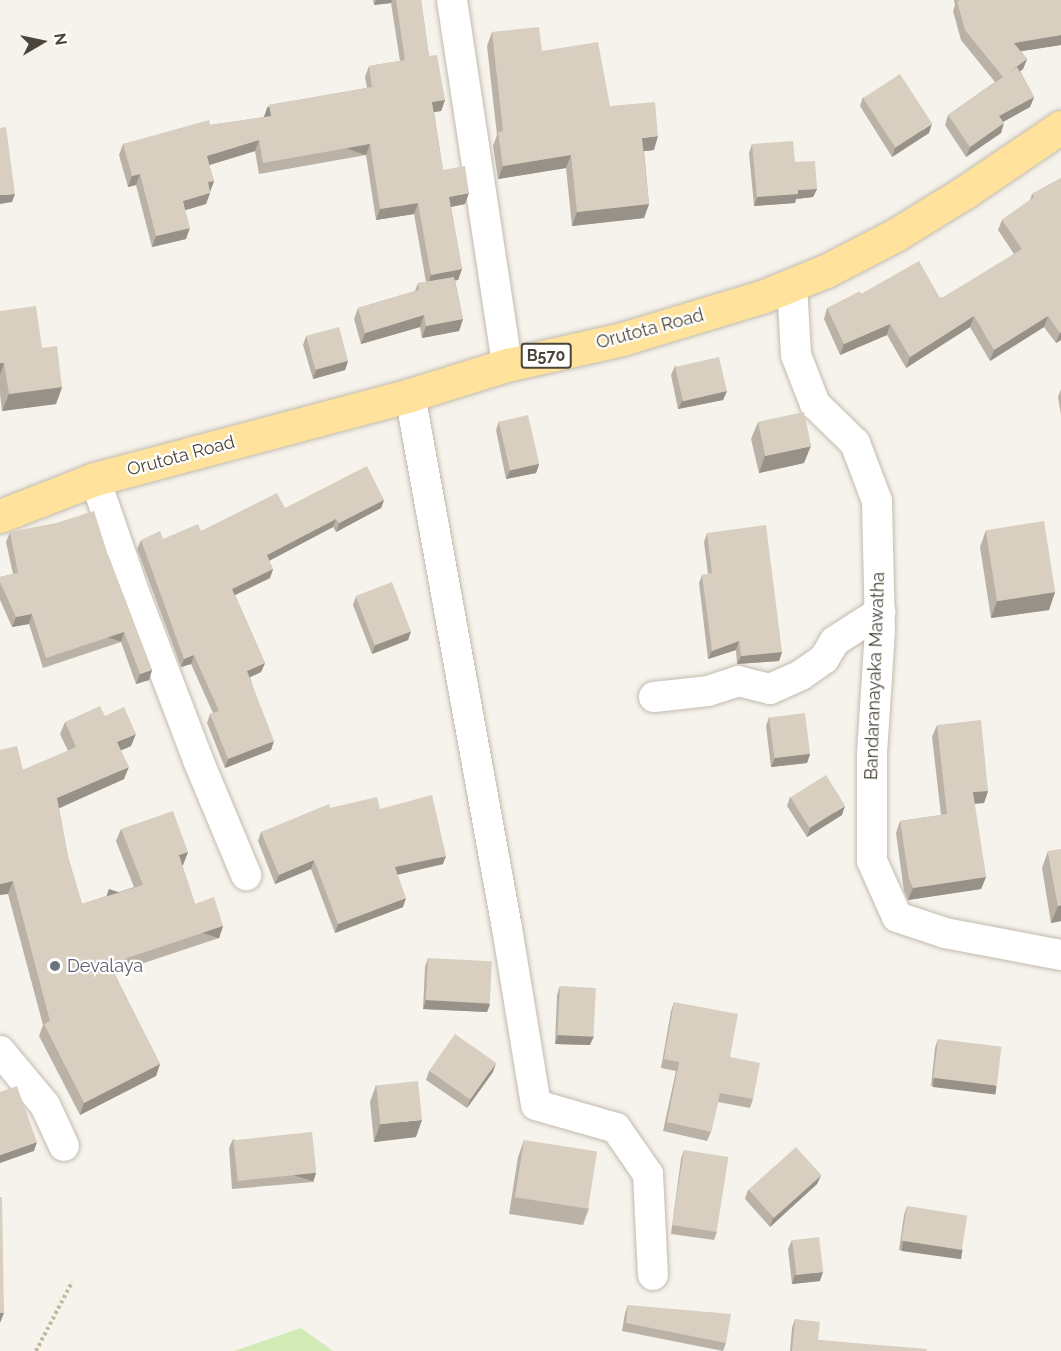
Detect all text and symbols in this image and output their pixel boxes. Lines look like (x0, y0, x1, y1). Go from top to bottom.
north arrow (12, 12, 72, 72)
text: N (50, 32, 71, 47)
street label: Orutota Road (594, 304, 706, 354)
road number: B570 (520, 343, 572, 369)
street label: Orutota Road (125, 431, 237, 481)
street label: Bandaranayaka Mawatha (861, 572, 889, 780)
place label: Devalaya (67, 955, 143, 977)
marker: Devalaya (48, 959, 62, 973)

